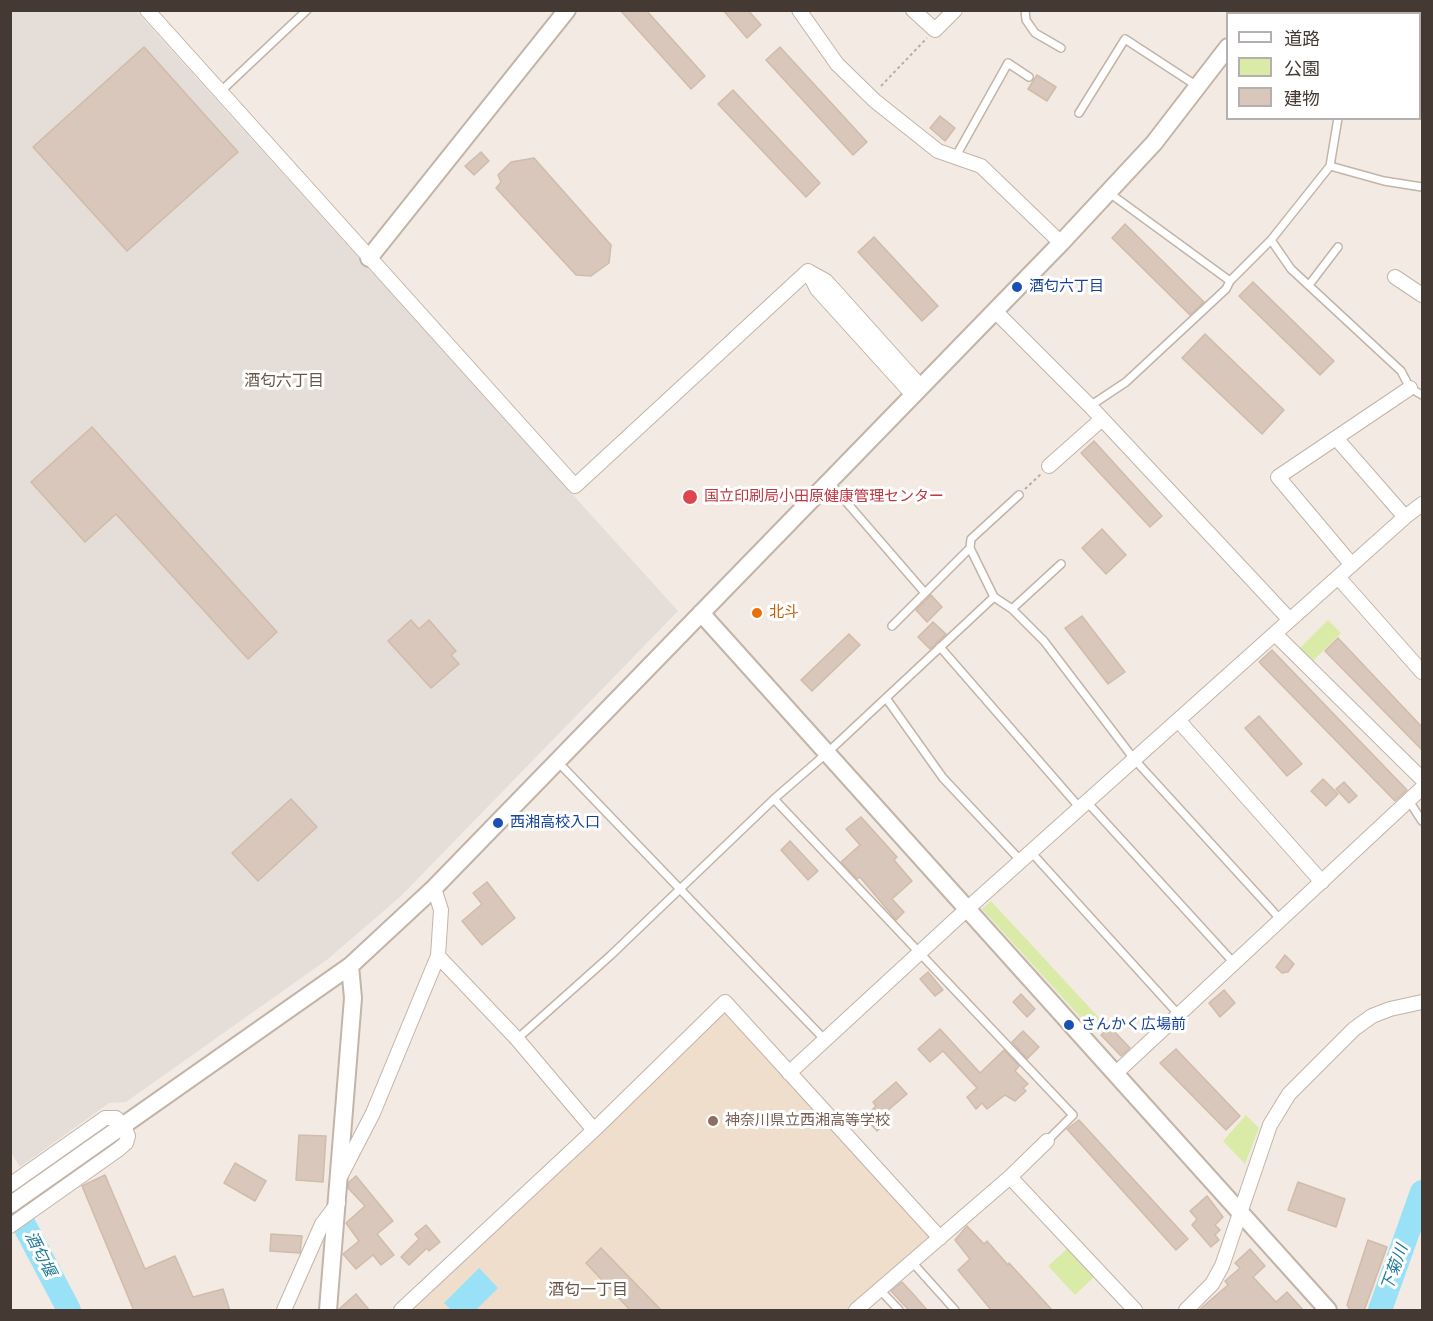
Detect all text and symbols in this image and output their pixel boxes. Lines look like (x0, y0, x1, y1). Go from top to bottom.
legend (1226, 12, 1421, 120)
text: 道路 (1284, 27, 1320, 50)
text: 公園 (1284, 57, 1320, 80)
text: 建物 (1284, 87, 1320, 110)
place label: 酒匂六丁目 (1029, 278, 1104, 296)
marker: 酒匂六丁目 (1010, 280, 1024, 294)
district label: 酒匂六丁目 (244, 371, 324, 391)
marker: 国立印刷局小田原健康管理センター (681, 488, 699, 506)
place label: 国立印刷局小田原健康管理センター (704, 488, 944, 506)
place label: 北斗 (769, 604, 799, 622)
marker: 北斗 (750, 606, 764, 620)
place label: 西湘高校入口 (510, 814, 600, 832)
marker: 西湘高校入口 (491, 816, 505, 830)
place label: さんかく広場前 (1081, 1016, 1186, 1034)
marker: さんかく広場前 (1062, 1018, 1076, 1032)
place label: 神奈川県立西湘高等学校 (725, 1112, 890, 1130)
marker: 神奈川県立西湘高等学校 (706, 1114, 720, 1128)
water label: 酒匂堰 (21, 1228, 59, 1280)
water label: 下菊川 (1378, 1242, 1412, 1294)
district label: 酒匂一丁目 (548, 1280, 628, 1300)

